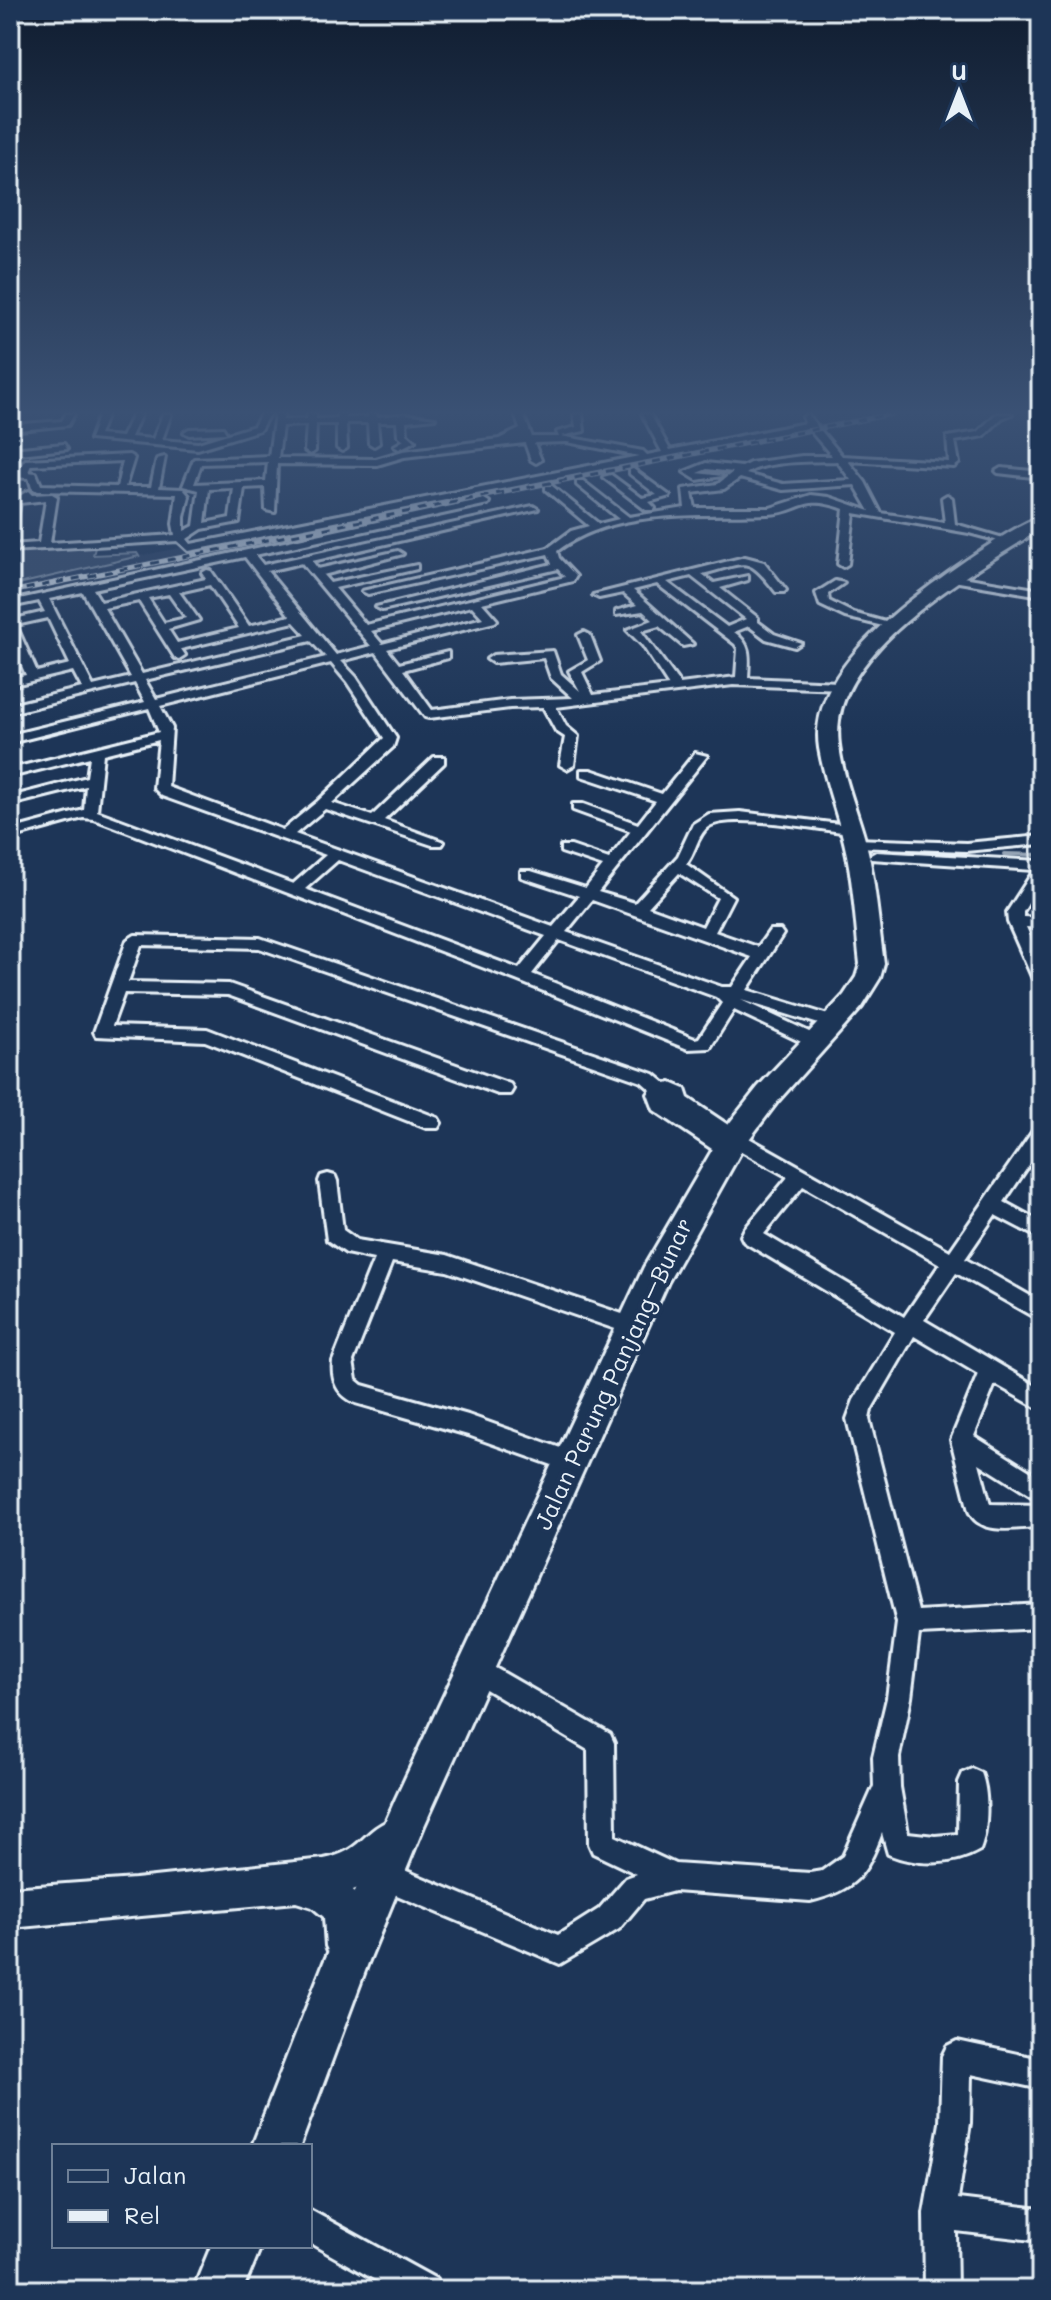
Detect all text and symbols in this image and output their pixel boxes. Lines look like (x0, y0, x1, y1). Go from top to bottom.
north arrow (919, 52, 999, 132)
text: U (951, 57, 967, 86)
street label: Jalan Parung Panjang–Bunar (527, 1212, 699, 1534)
legend (52, 2144, 312, 2248)
text: Jalan (124, 2159, 186, 2190)
text: Rel (124, 2199, 160, 2230)

